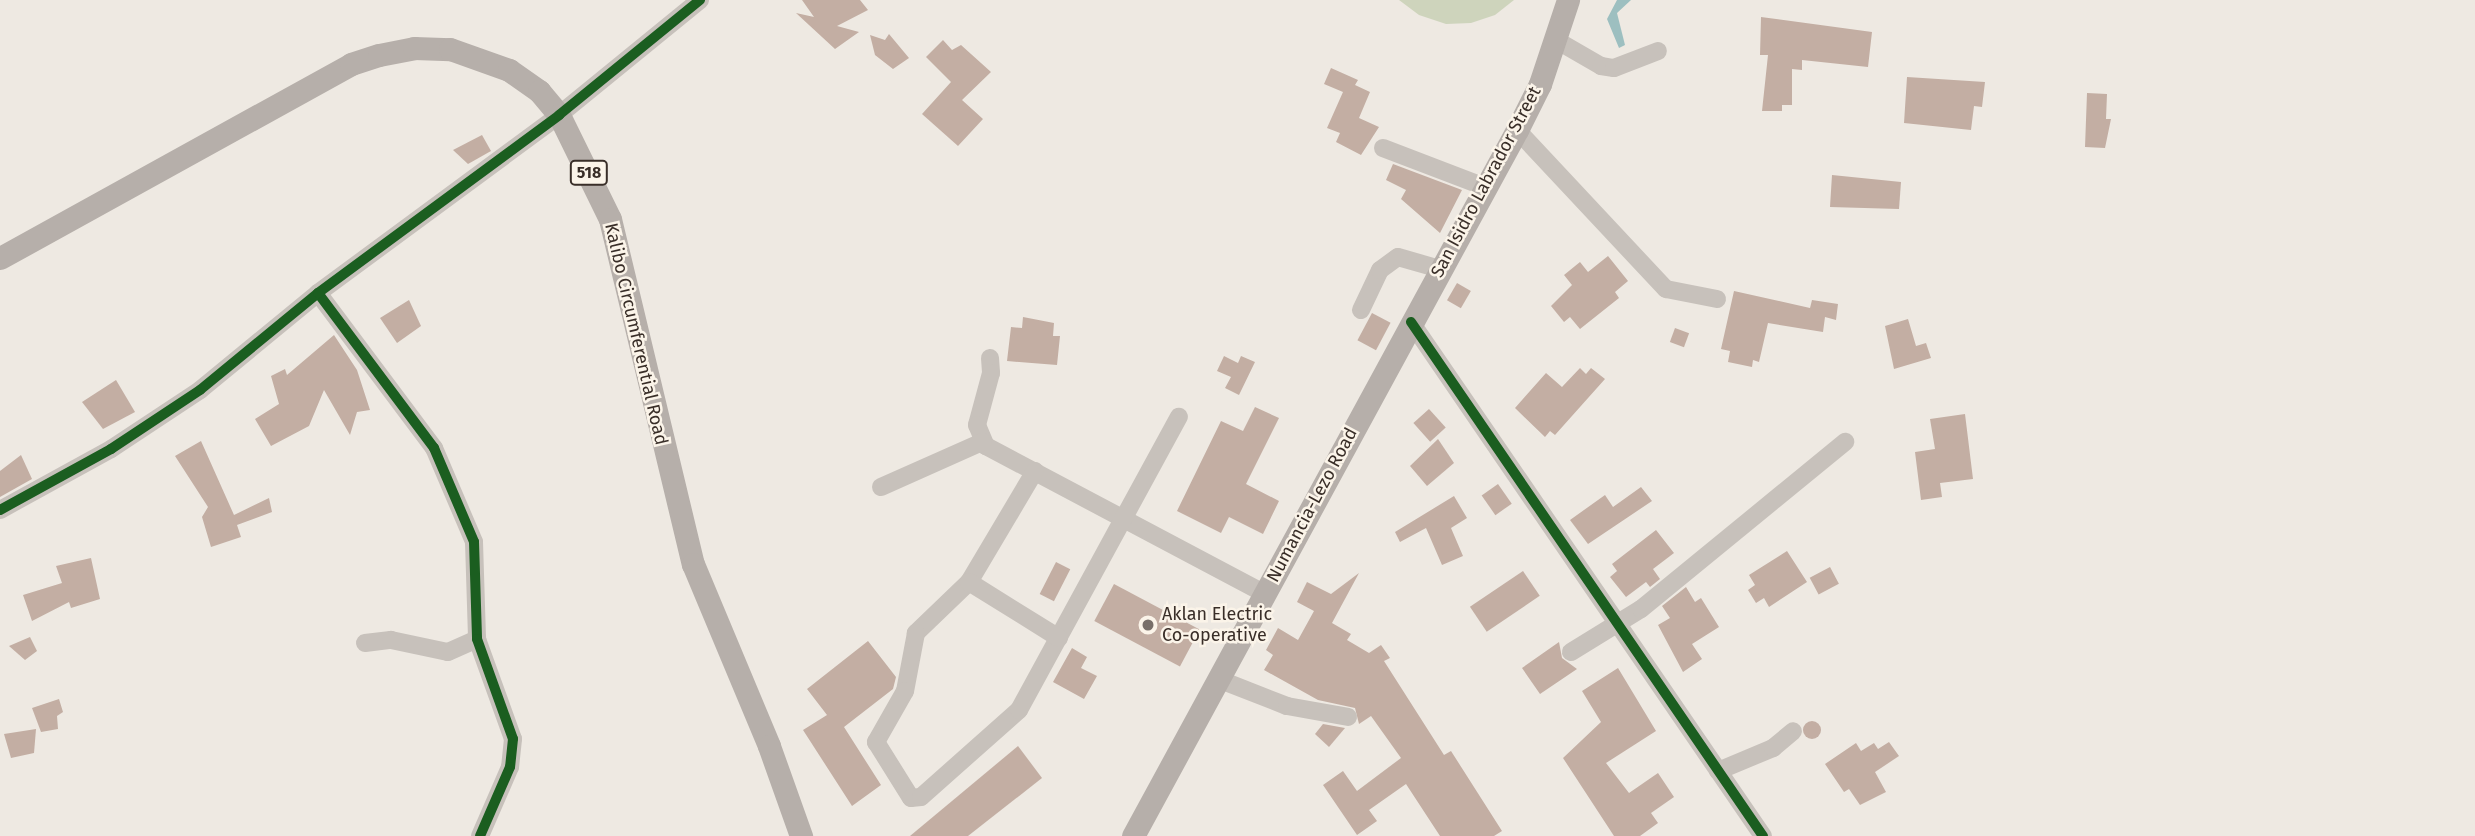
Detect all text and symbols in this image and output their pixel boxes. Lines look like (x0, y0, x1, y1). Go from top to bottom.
street label: San Isidro Labrador Street (1426, 83, 1546, 281)
road number: 518 (570, 160, 608, 186)
street label: Kalibo Circumferential Road (600, 221, 672, 447)
street label: Numancia-Lezo Road (1262, 424, 1362, 586)
place label: Aklan Electric Co-operative (1162, 604, 1272, 646)
marker: Aklan Electric Co-operative (1140, 617, 1156, 633)

